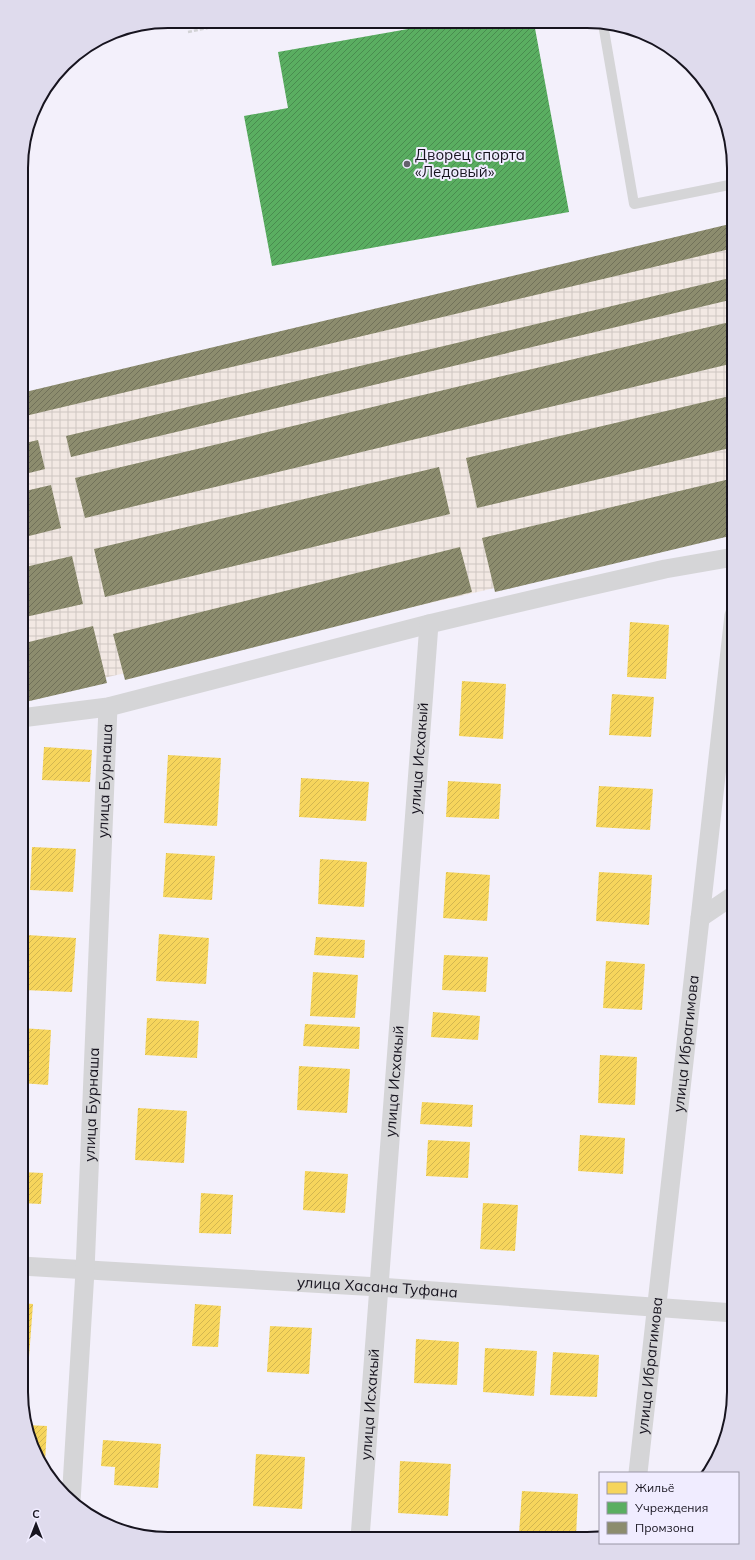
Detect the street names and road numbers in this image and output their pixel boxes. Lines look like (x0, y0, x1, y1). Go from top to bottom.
street label: улица Исхакый (405, 702, 432, 815)
street label: улица Бурнаша (93, 723, 116, 838)
street label: улица Ибрагимова (668, 974, 703, 1113)
street label: улица Исхакый (380, 1025, 408, 1138)
street label: улица Бурнаша (79, 1047, 103, 1162)
street label: улица Хасана Туфана (296, 1272, 458, 1302)
street label: улица Ибрагимова (632, 1296, 667, 1435)
street label: улица Исхакый (356, 1348, 383, 1461)

